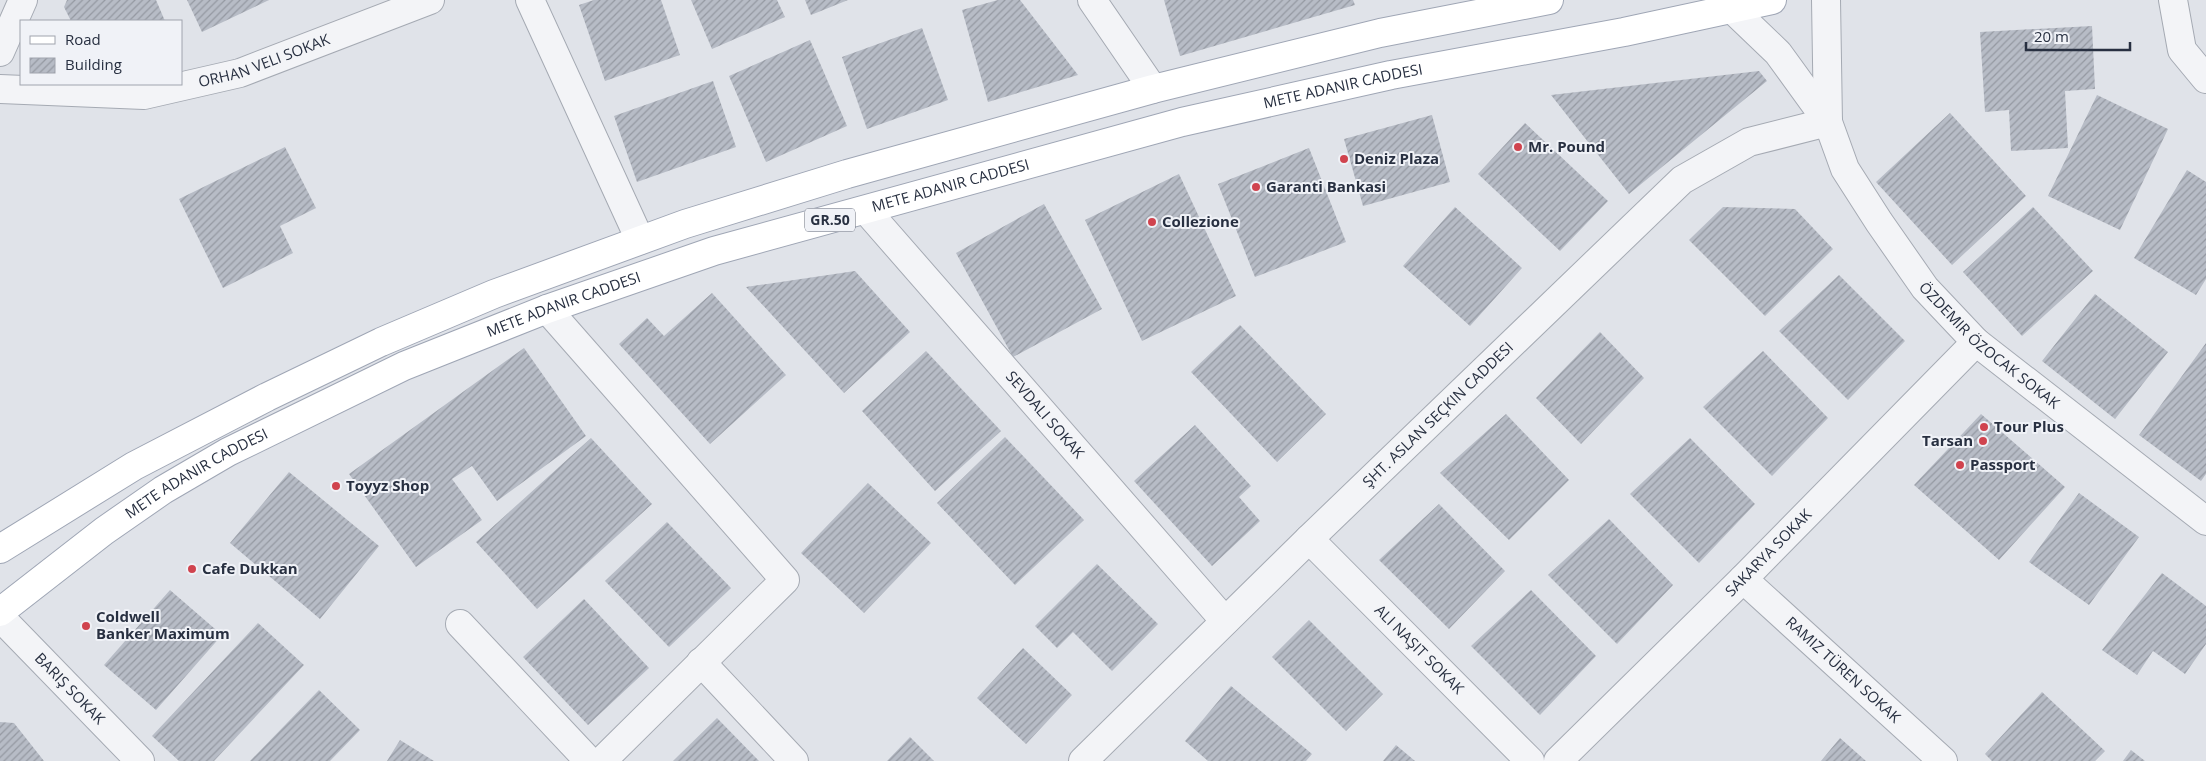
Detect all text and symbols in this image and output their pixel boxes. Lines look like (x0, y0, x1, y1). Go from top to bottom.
legend (20, 20, 182, 85)
scale bar (2026, 20, 2130, 52)
text: 20 m (2034, 26, 2069, 46)
street label: ORHAN VELI SOKAK (196, 28, 333, 91)
text: Road (65, 29, 101, 49)
text: Building (65, 54, 122, 74)
street label: METE ADANIR CADDESI (1261, 58, 1424, 112)
place label: Mr. Pound (1528, 136, 1605, 156)
marker: Mr. Pound (1512, 141, 1524, 153)
place label: Deniz Plaza (1354, 148, 1439, 168)
marker: Deniz Plaza (1338, 153, 1350, 165)
street label: METE ADANIR CADDESI (869, 154, 1031, 216)
place label: Garanti Bankasi (1266, 176, 1386, 196)
marker: Garanti Bankasi (1250, 181, 1262, 193)
road number: GR.50 (805, 208, 855, 232)
place label: Collezione (1162, 211, 1239, 231)
marker: Collezione (1146, 216, 1158, 228)
street label: METE ADANIR CADDESI (483, 266, 643, 341)
street label: ÖZDEMIR ÖZOCAK SOKAK (1915, 277, 2065, 413)
street label: ŞHT. ASLAN SEÇKIN CADDESI (1358, 337, 1517, 491)
street label: SEVDALI SOKAK (1002, 366, 1090, 463)
place label: Tour Plus (1994, 416, 2064, 436)
marker: Tour Plus (1978, 421, 1990, 433)
street label: METE ADANIR CADDESI (121, 423, 271, 522)
place label: Tarsan (1922, 430, 1973, 450)
marker: Tarsan (1977, 435, 1989, 447)
place label: Passport (1970, 454, 2036, 474)
marker: Passport (1954, 459, 1966, 471)
place label: Toyyz Shop (346, 475, 429, 495)
marker: Toyyz Shop (330, 480, 342, 492)
street label: SAKARYA SOKAK (1720, 504, 1816, 600)
place label: Cafe Dukkan (202, 558, 298, 578)
marker: Cafe Dukkan (186, 563, 198, 575)
street label: ALI NAŞIT SOKAK (1371, 600, 1469, 699)
place label: Coldwell Banker Maximum (96, 606, 230, 643)
street label: RAMIZ TÜREN SOKAK (1782, 612, 1906, 727)
marker: Coldwell Banker Maximum (80, 620, 92, 632)
street label: BARIŞ SOKAK (31, 648, 110, 729)

